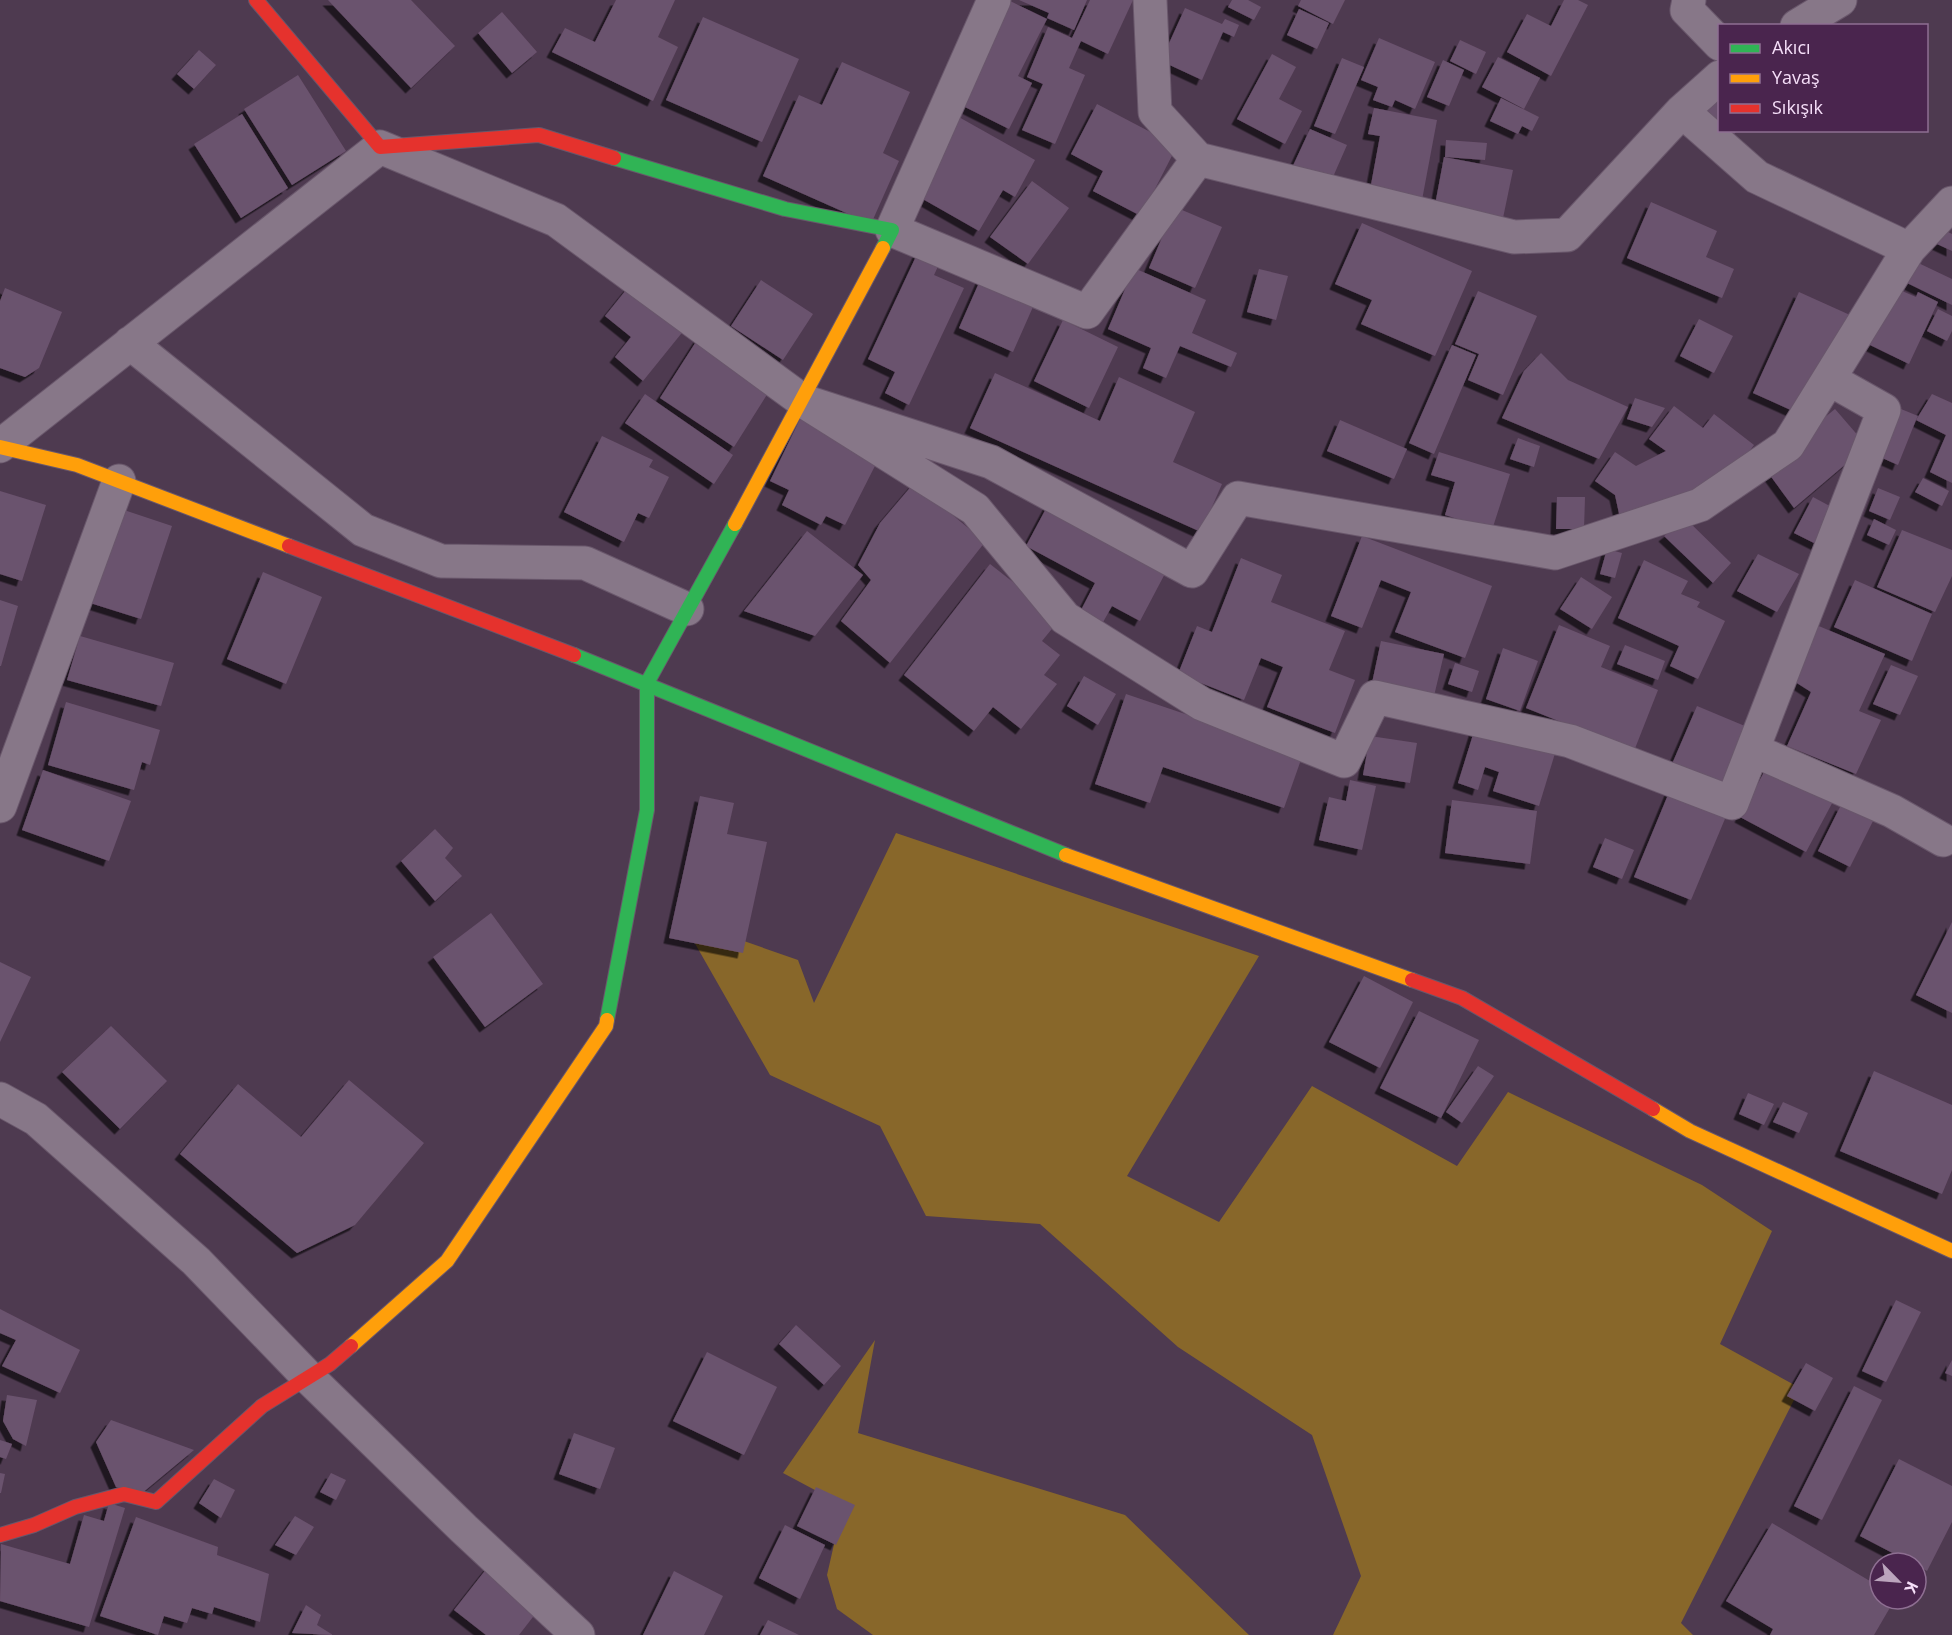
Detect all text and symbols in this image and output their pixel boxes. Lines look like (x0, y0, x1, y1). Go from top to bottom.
legend (1718, 24, 1928, 132)
text: Akıcı (1772, 35, 1811, 59)
text: Yavaş (1772, 65, 1820, 89)
text: Sıkışık (1772, 95, 1824, 119)
north arrow (1868, 1551, 1928, 1611)
text: K (1899, 1578, 1924, 1597)

